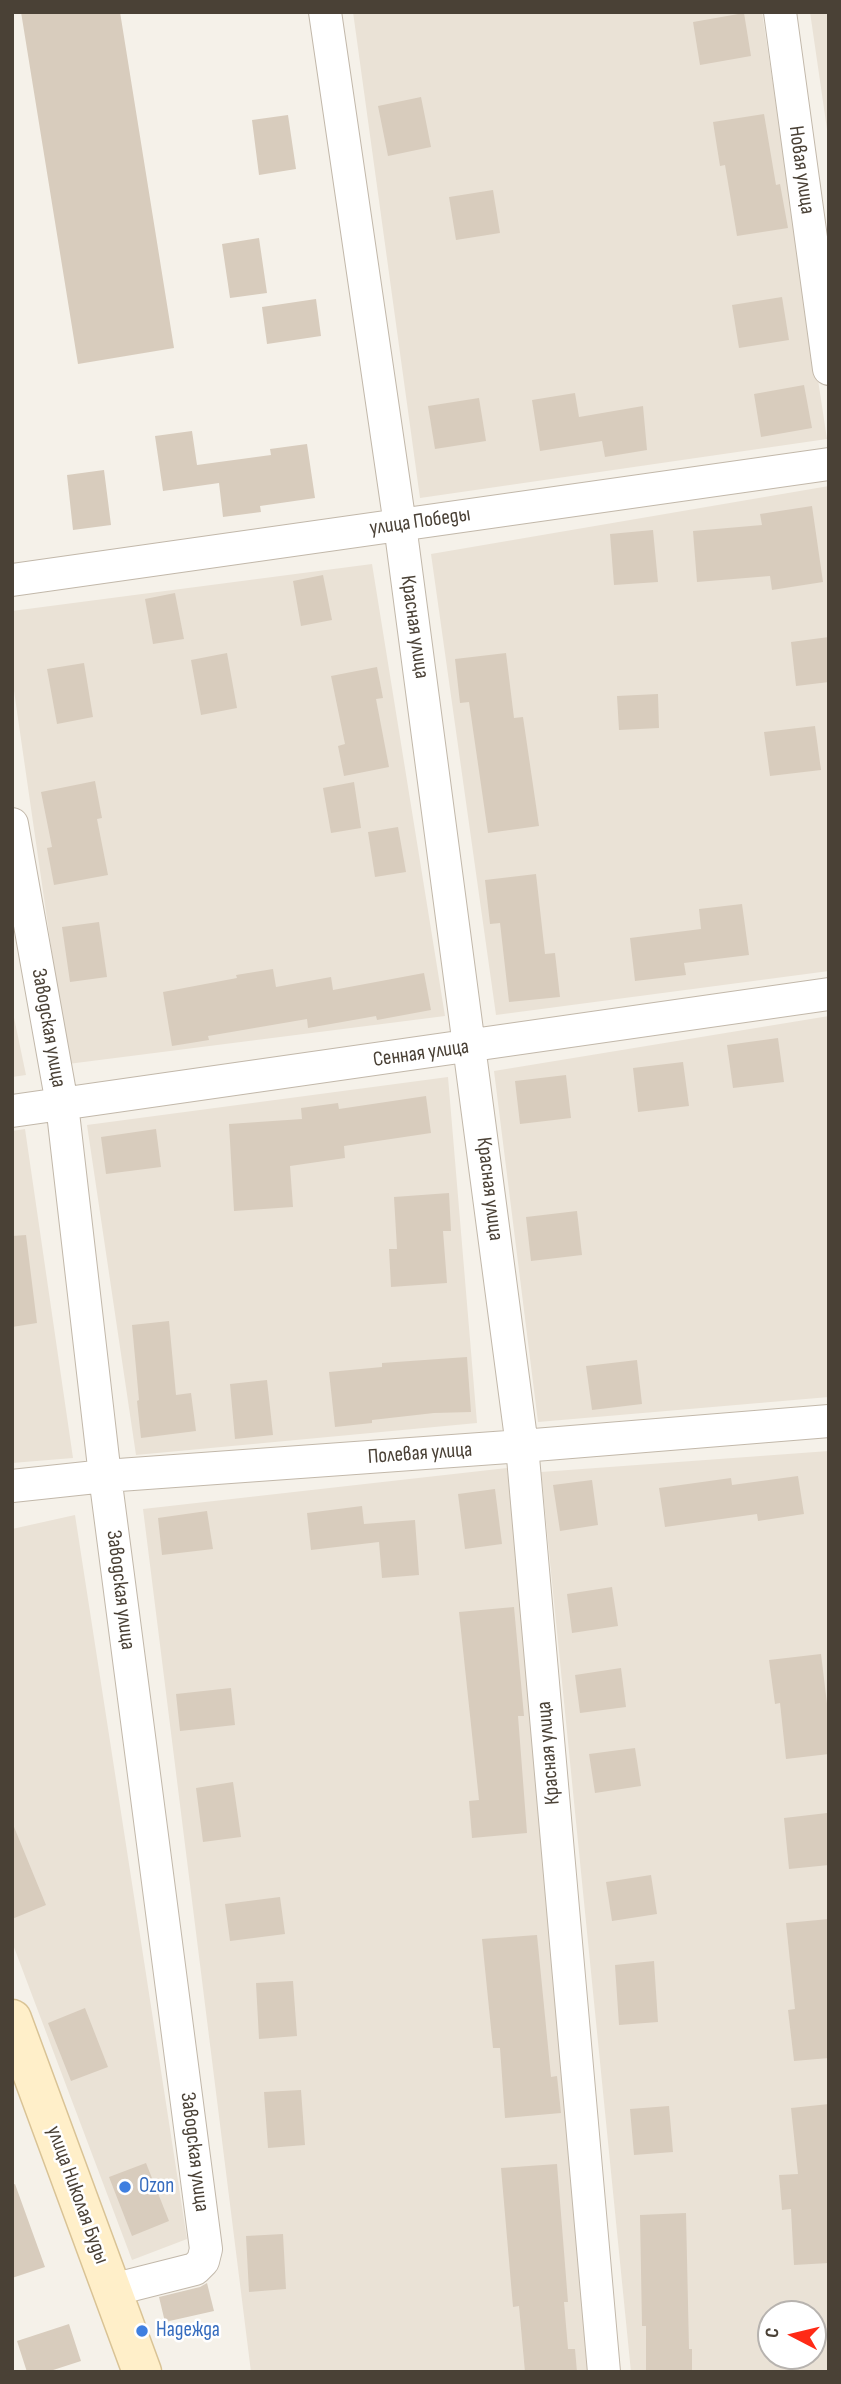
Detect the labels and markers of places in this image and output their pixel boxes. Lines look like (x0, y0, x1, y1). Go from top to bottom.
place label: Ozon (139, 2174, 174, 2200)
marker: Ozon (117, 2179, 133, 2195)
place label: Надежда (156, 2318, 220, 2344)
marker: Надежда (134, 2323, 150, 2339)

